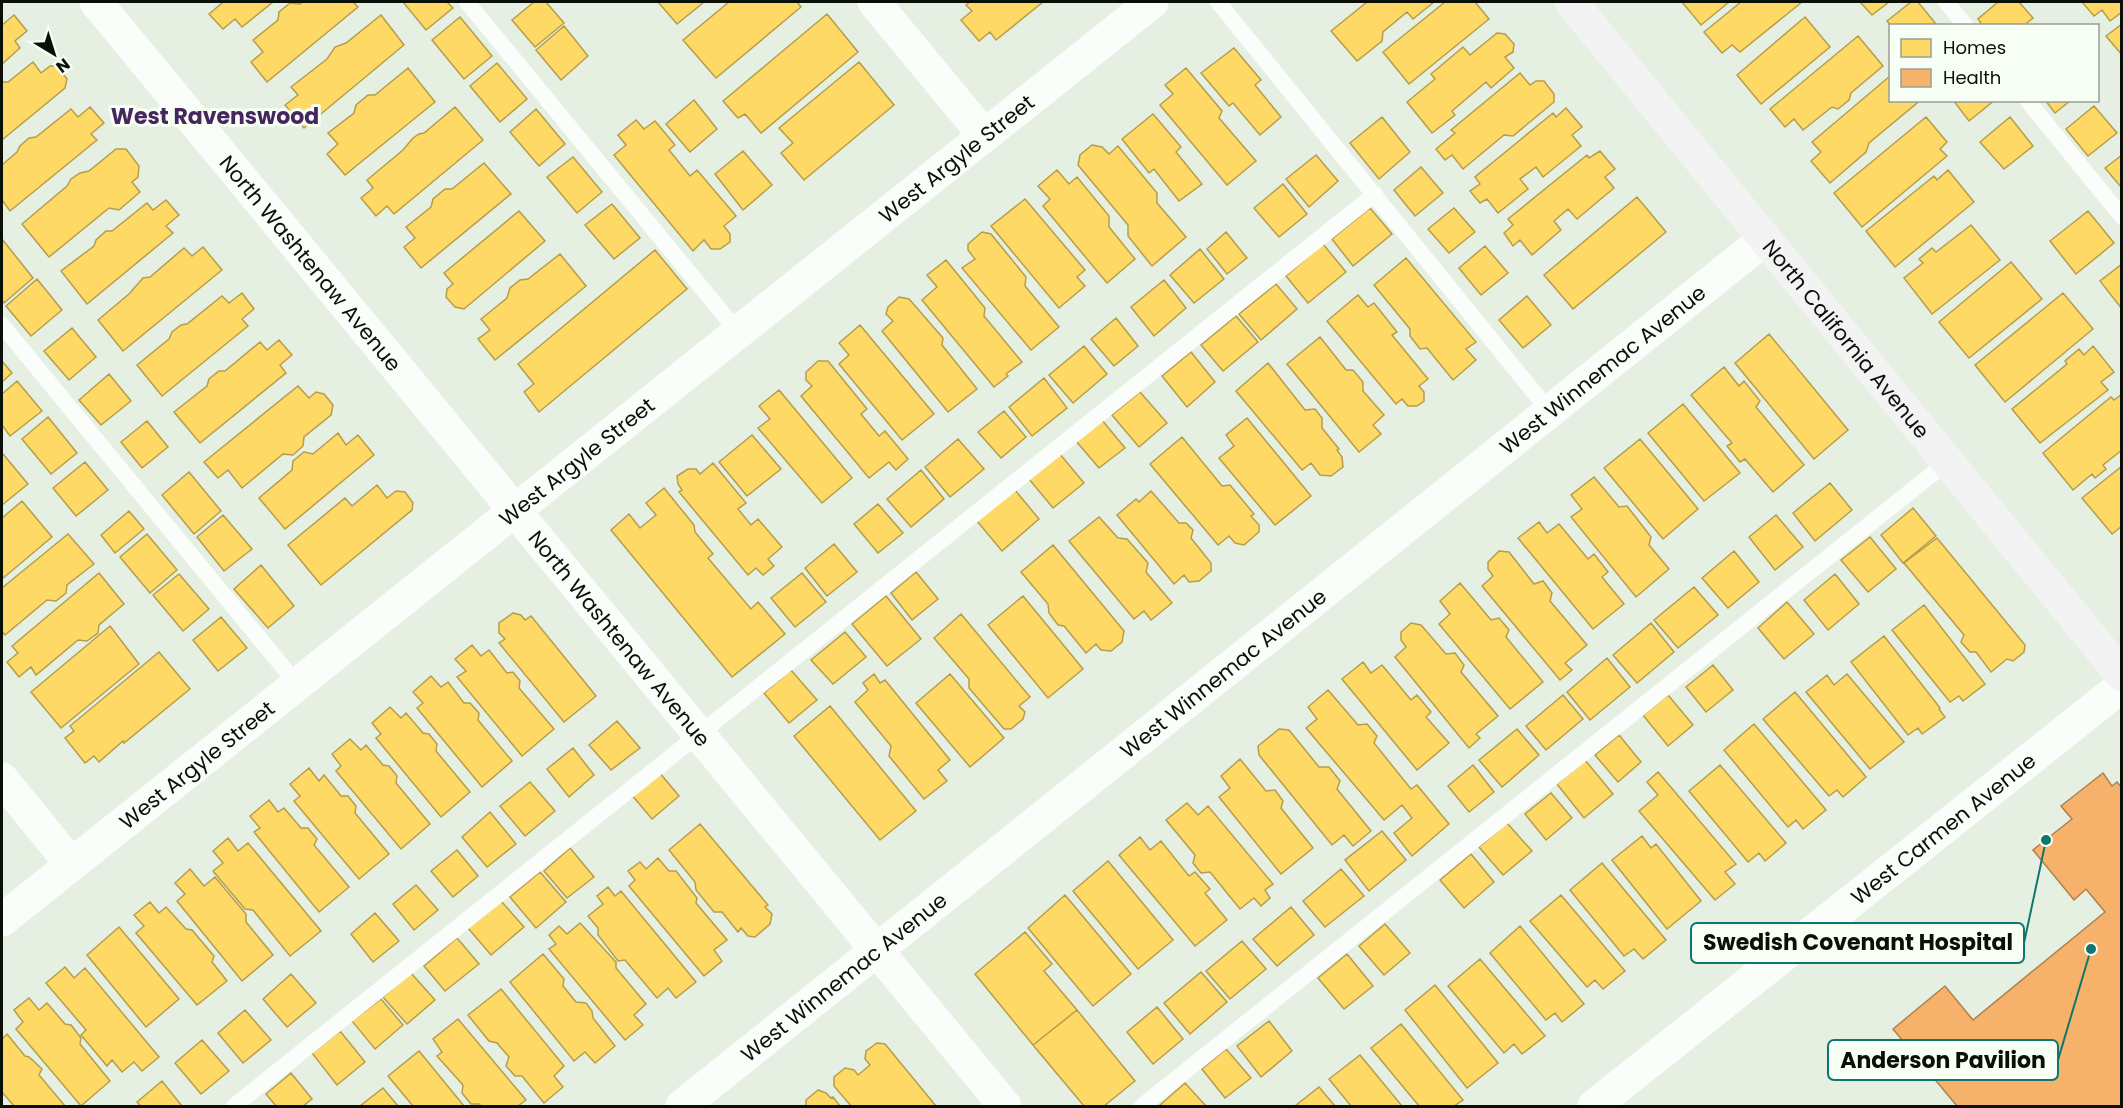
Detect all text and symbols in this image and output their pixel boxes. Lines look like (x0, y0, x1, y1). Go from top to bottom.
north arrow (24, 24, 84, 84)
legend (1889, 24, 2099, 102)
text: Homes (1943, 35, 2006, 60)
text: N (51, 53, 75, 78)
text: Health (1943, 65, 2001, 90)
street label: West Argyle Street (873, 87, 1040, 229)
district label: West Ravenswood (111, 101, 319, 132)
street label: North Washtenaw Avenue (213, 149, 408, 377)
street label: North California Avenue (1756, 233, 1937, 444)
street label: West Winnemac Avenue (1493, 278, 1712, 461)
street label: West Argyle Street (493, 390, 660, 532)
street label: North Washtenaw Avenue (522, 524, 717, 752)
street label: West Winnemac Avenue (1114, 581, 1332, 764)
street label: West Argyle Street (113, 694, 280, 836)
street label: West Carmen Avenue (1845, 746, 2042, 911)
street label: West Winnemac Avenue (734, 885, 953, 1068)
callout: Swedish Covenant Hospital (1691, 923, 2024, 963)
text: Swedish Covenant Hospital (1703, 927, 2013, 958)
callout: Anderson Pavilion (1828, 1040, 2058, 1080)
text: Anderson Pavilion (1840, 1045, 2046, 1076)

